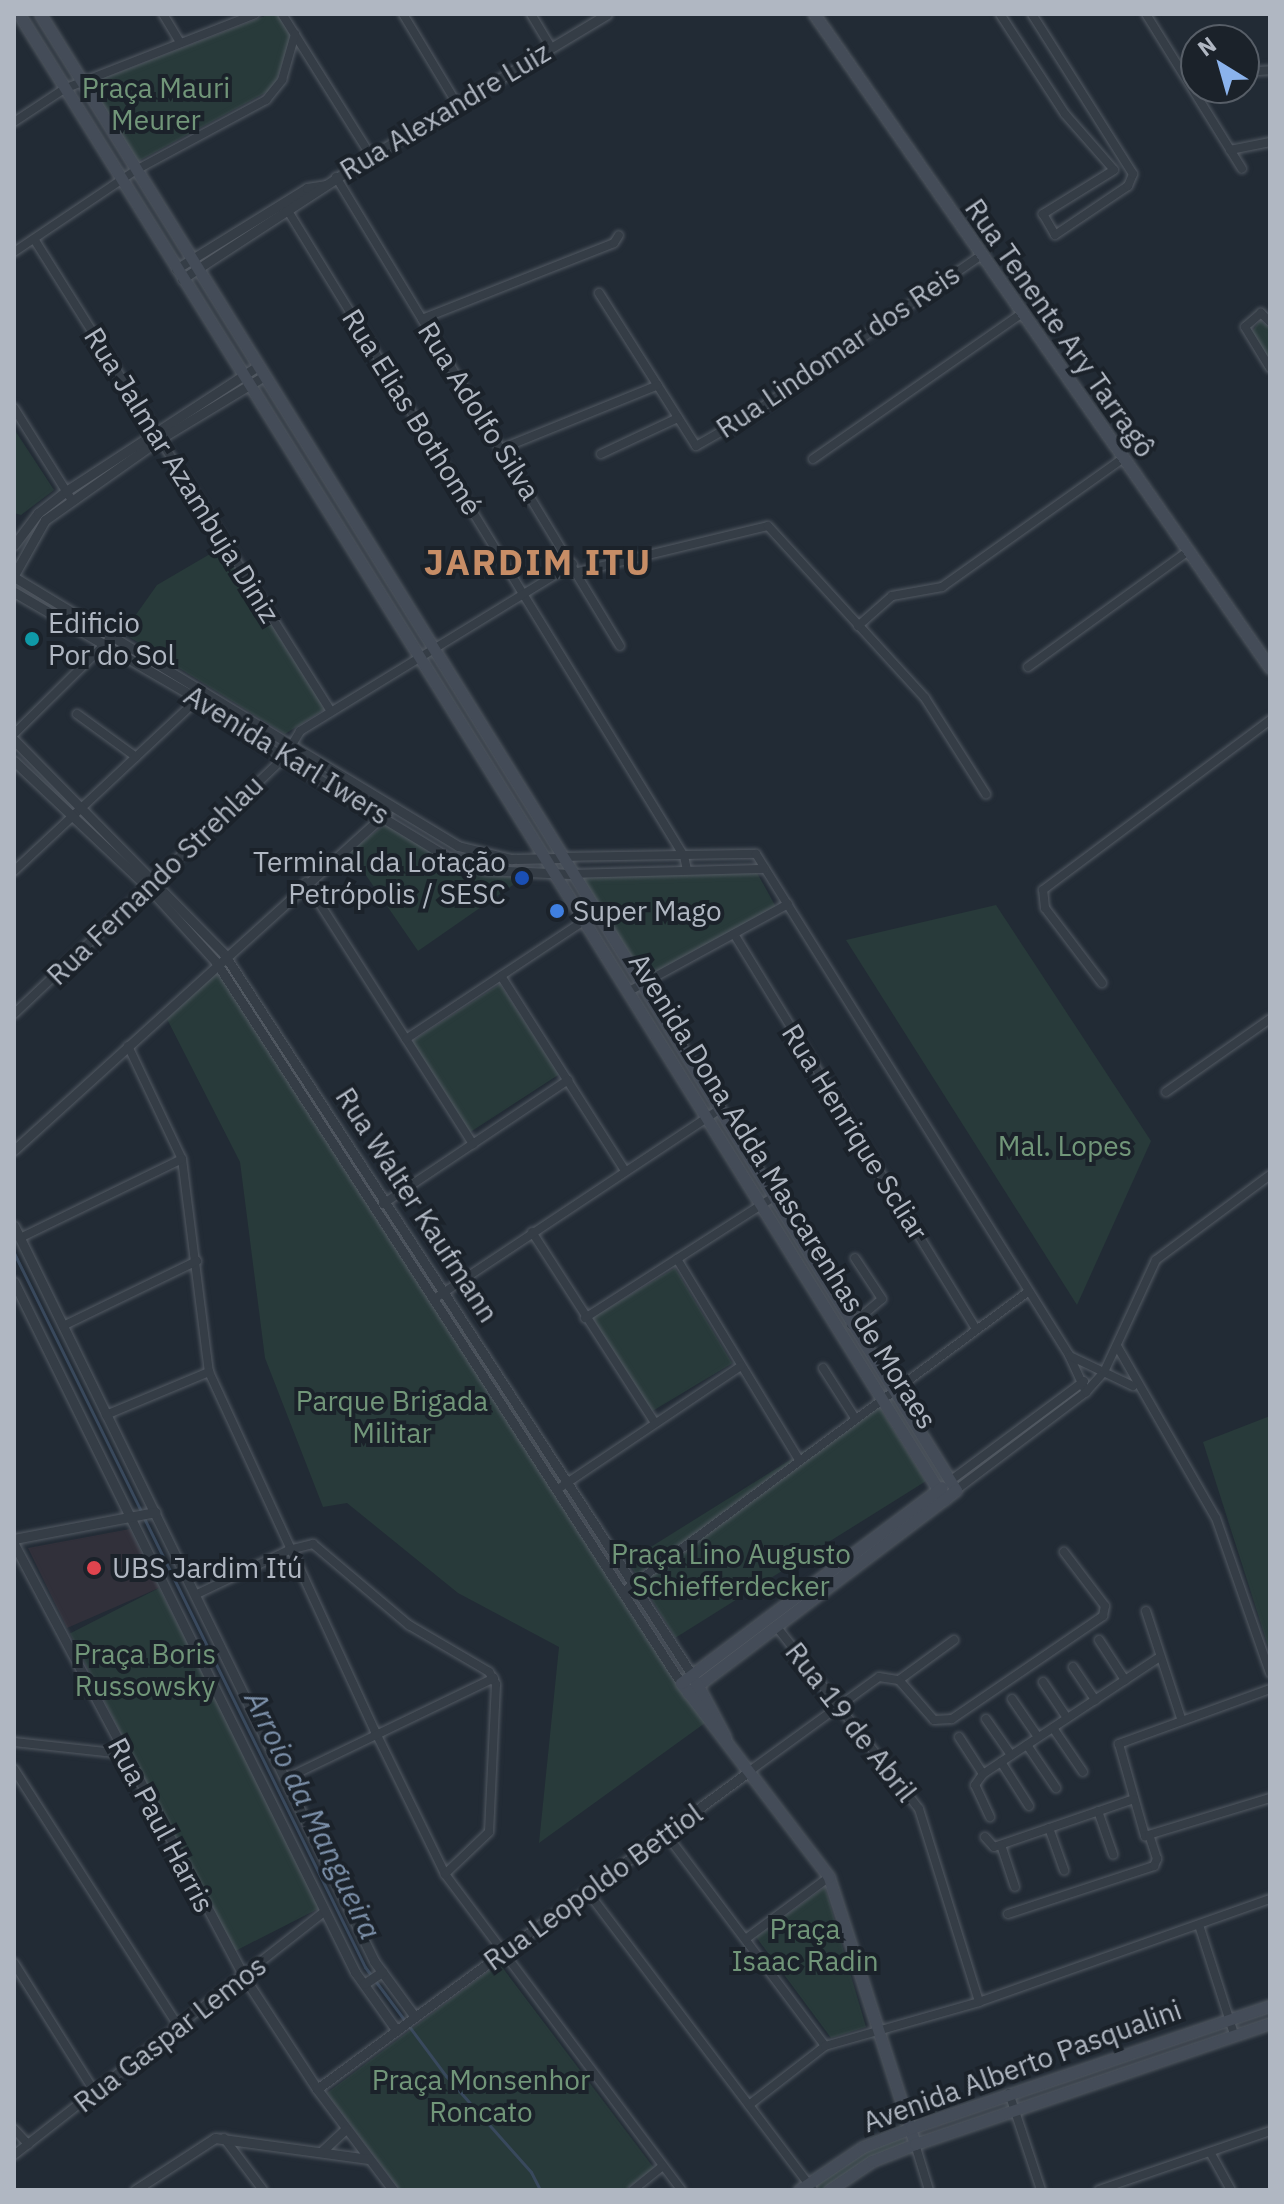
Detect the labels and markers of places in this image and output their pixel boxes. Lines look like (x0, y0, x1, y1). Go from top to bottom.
place label: Edificio Por do Sol (48, 606, 175, 672)
marker: Edificio Por do Sol (23, 630, 41, 648)
place label: Terminal da Lotação Petrópolis / SESC (253, 845, 506, 911)
marker: Terminal da Lotação Petrópolis / SESC (513, 869, 531, 887)
place label: Super Mago (573, 894, 722, 928)
marker: Super Mago (548, 902, 566, 920)
place label: UBS Jardim Itú (112, 1551, 303, 1585)
marker: UBS Jardim Itú (83, 1557, 105, 1579)

